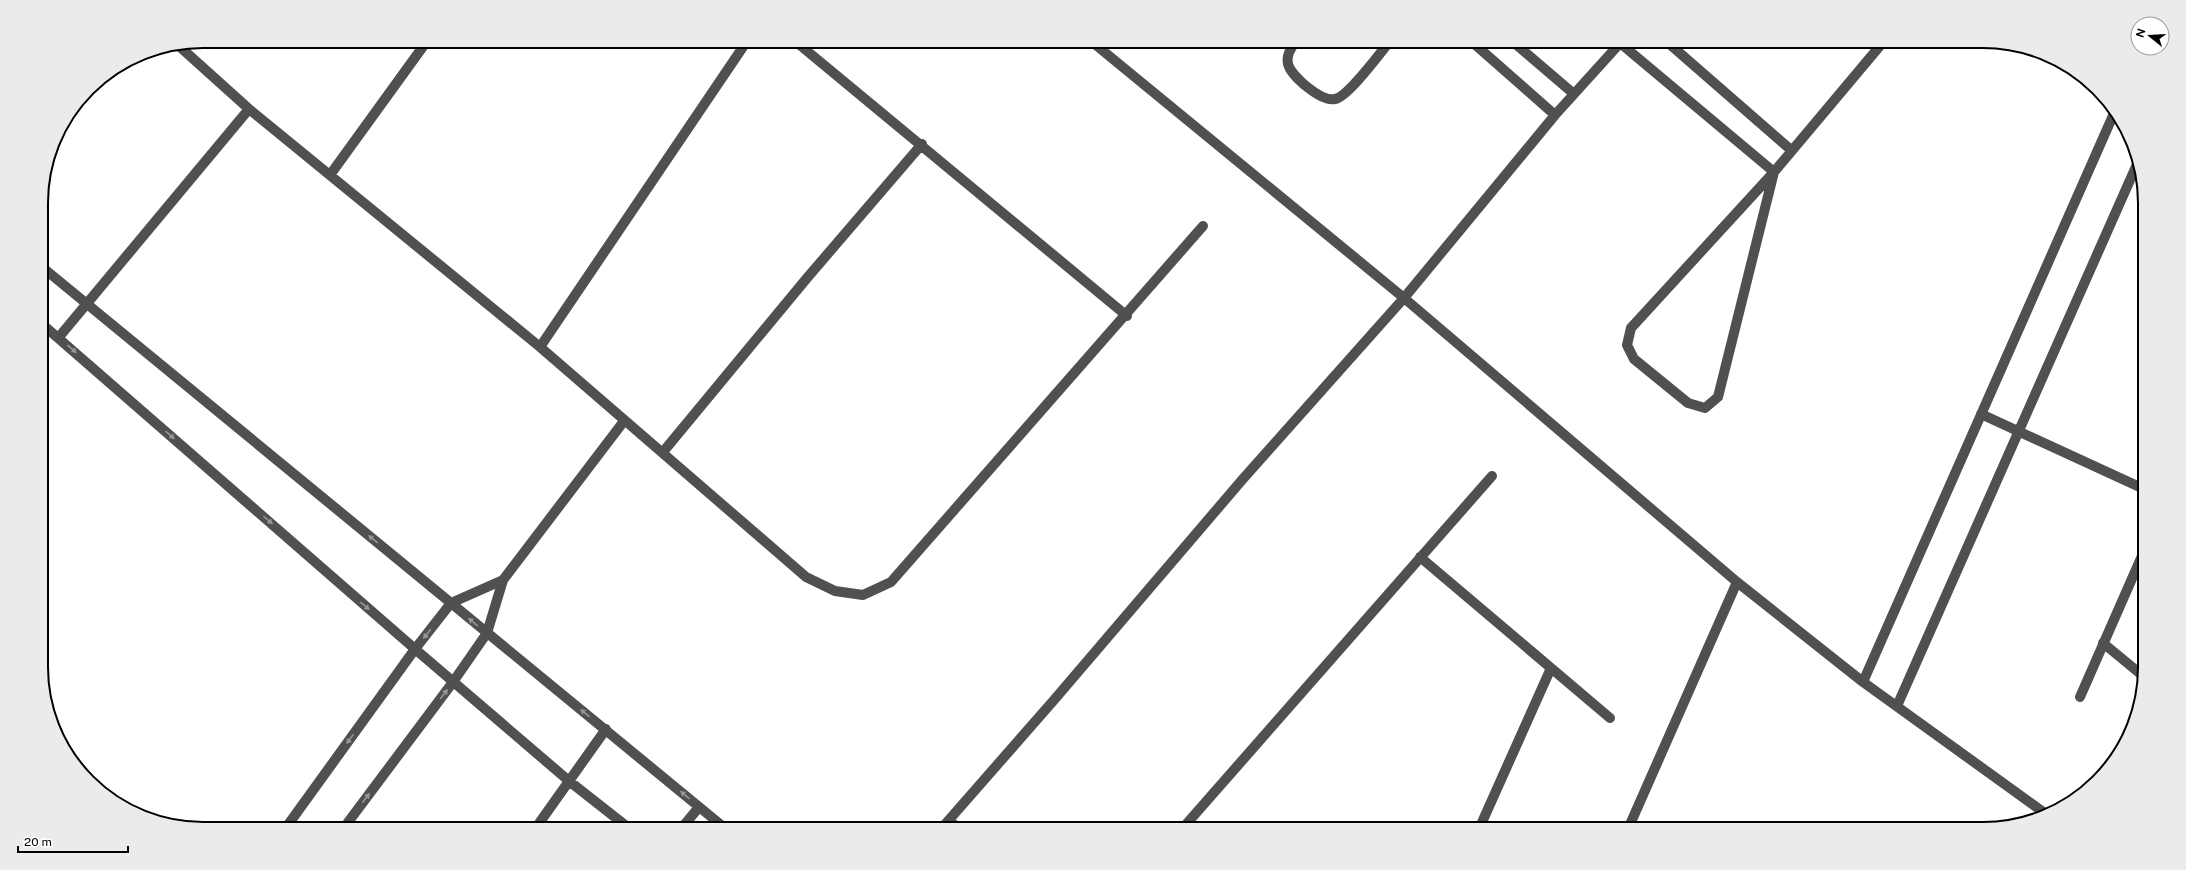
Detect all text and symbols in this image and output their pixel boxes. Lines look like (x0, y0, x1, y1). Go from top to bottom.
north arrow (2130, 16, 2170, 56)
text: N (2133, 27, 2148, 39)
one-way arrow (67, 344, 77, 354)
one-way arrow (164, 430, 175, 439)
one-way arrow (262, 516, 273, 525)
one-way arrow (367, 535, 378, 543)
one-way arrow (361, 601, 370, 610)
one-way arrow (468, 617, 479, 626)
one-way arrow (422, 628, 431, 639)
one-way arrow (440, 688, 449, 699)
one-way arrow (579, 708, 590, 717)
one-way arrow (346, 733, 354, 744)
one-way arrow (680, 791, 690, 800)
one-way arrow (362, 792, 371, 803)
scale bar (18, 828, 128, 854)
text: 20 m (24, 835, 52, 849)

